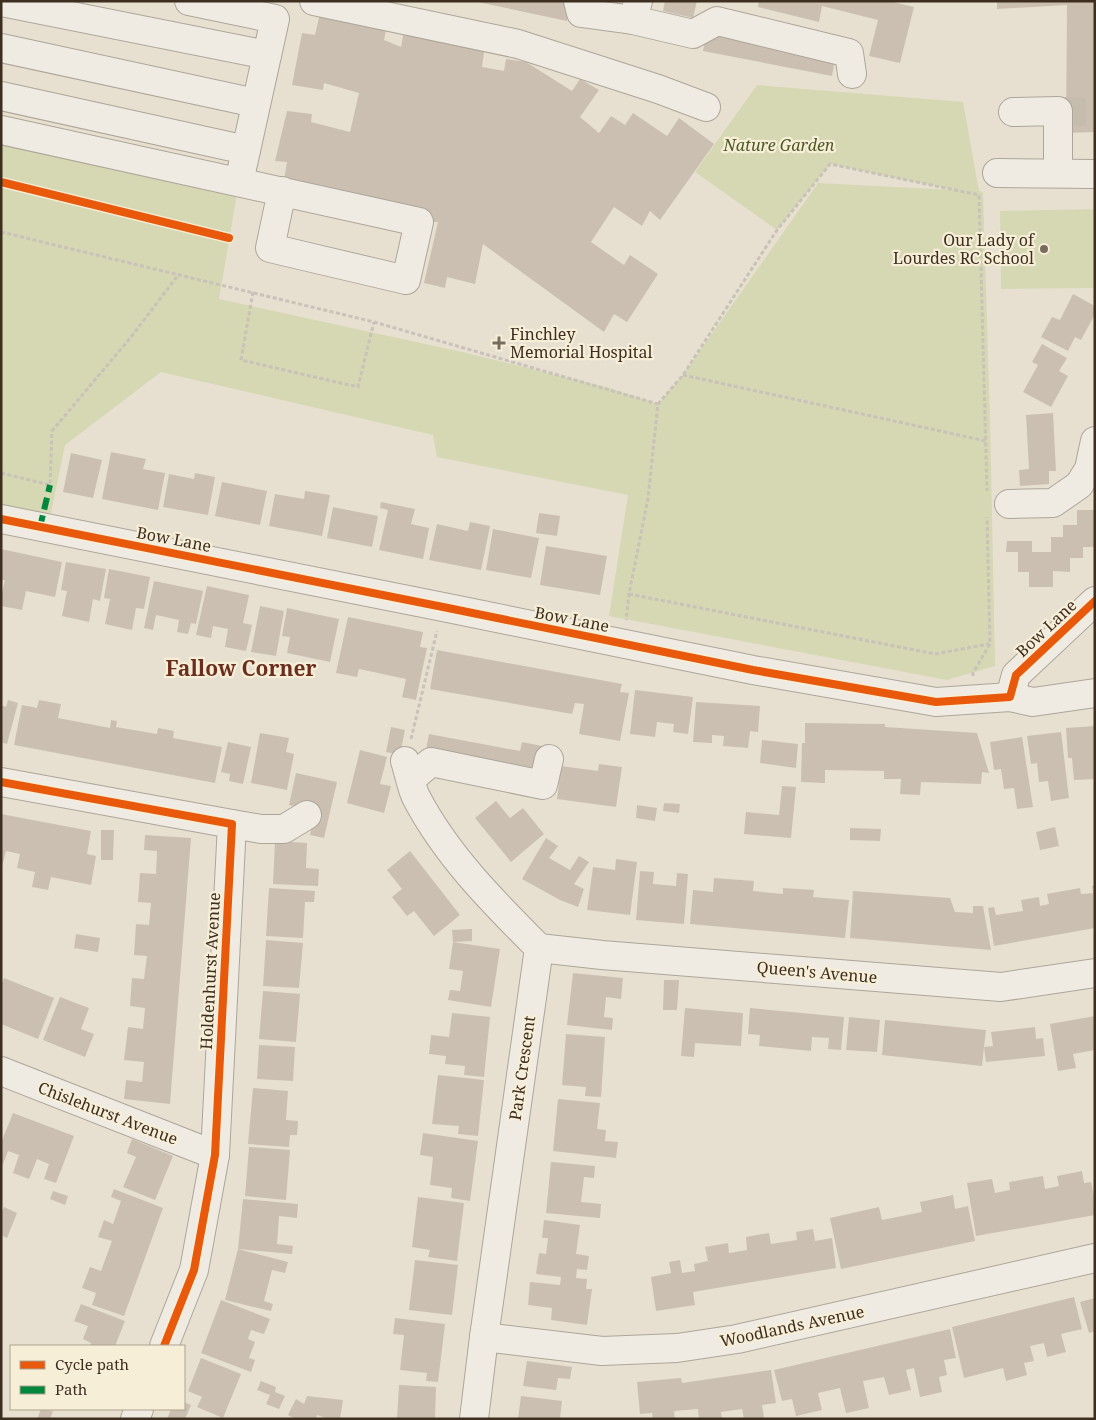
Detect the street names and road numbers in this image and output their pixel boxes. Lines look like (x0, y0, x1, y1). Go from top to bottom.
street label: Bow Lane (135, 521, 213, 557)
street label: Bow Lane (1011, 594, 1081, 662)
street label: Bow Lane (533, 601, 611, 637)
street label: Holdenhurst Avenue (195, 892, 225, 1050)
street label: Queen's Avenue (756, 956, 878, 988)
street label: Park Crescent (504, 1014, 540, 1122)
street label: Chislehurst Avenue (35, 1076, 181, 1150)
street label: Woodlands Avenue (718, 1300, 866, 1352)

